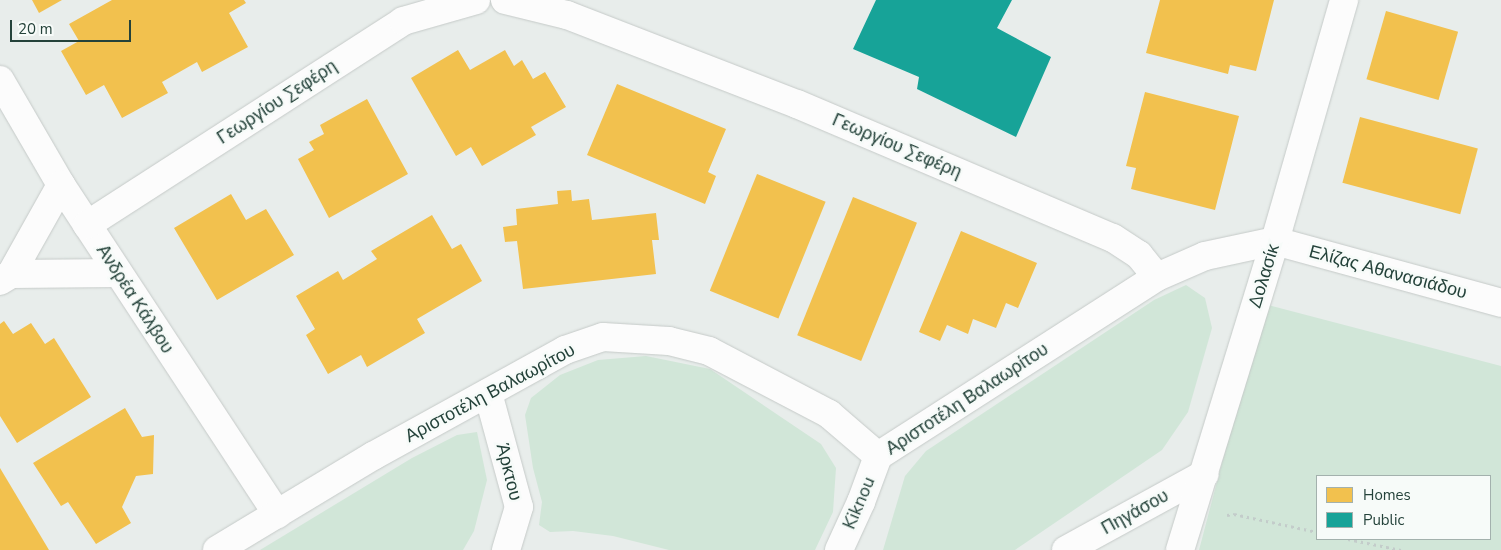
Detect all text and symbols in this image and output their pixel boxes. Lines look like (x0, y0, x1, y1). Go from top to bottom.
scale bar (12, 10, 134, 42)
text: 20 m (18, 19, 53, 39)
street label: Γεωργίου Σεφέρη (213, 55, 341, 149)
street label: Γεωργίου Σεφέρη (829, 109, 965, 183)
street label: Ανδρέα Κάλβου (92, 241, 178, 357)
street label: Δολασίκ (1244, 241, 1284, 311)
street label: Ελίζας Αθανασιάδου (1307, 241, 1469, 303)
street label: Αριστοτέλη Βαλαωρίτου (882, 338, 1052, 460)
street label: Αριστοτέλη Βαλαωρίτου (401, 339, 579, 447)
street label: Άρκτου (492, 441, 526, 503)
street label: Kiknou (838, 474, 880, 532)
legend (1316, 475, 1491, 540)
street label: Πηγάσου (1098, 485, 1172, 539)
text: Homes (1363, 485, 1411, 505)
text: Public (1363, 510, 1404, 530)

